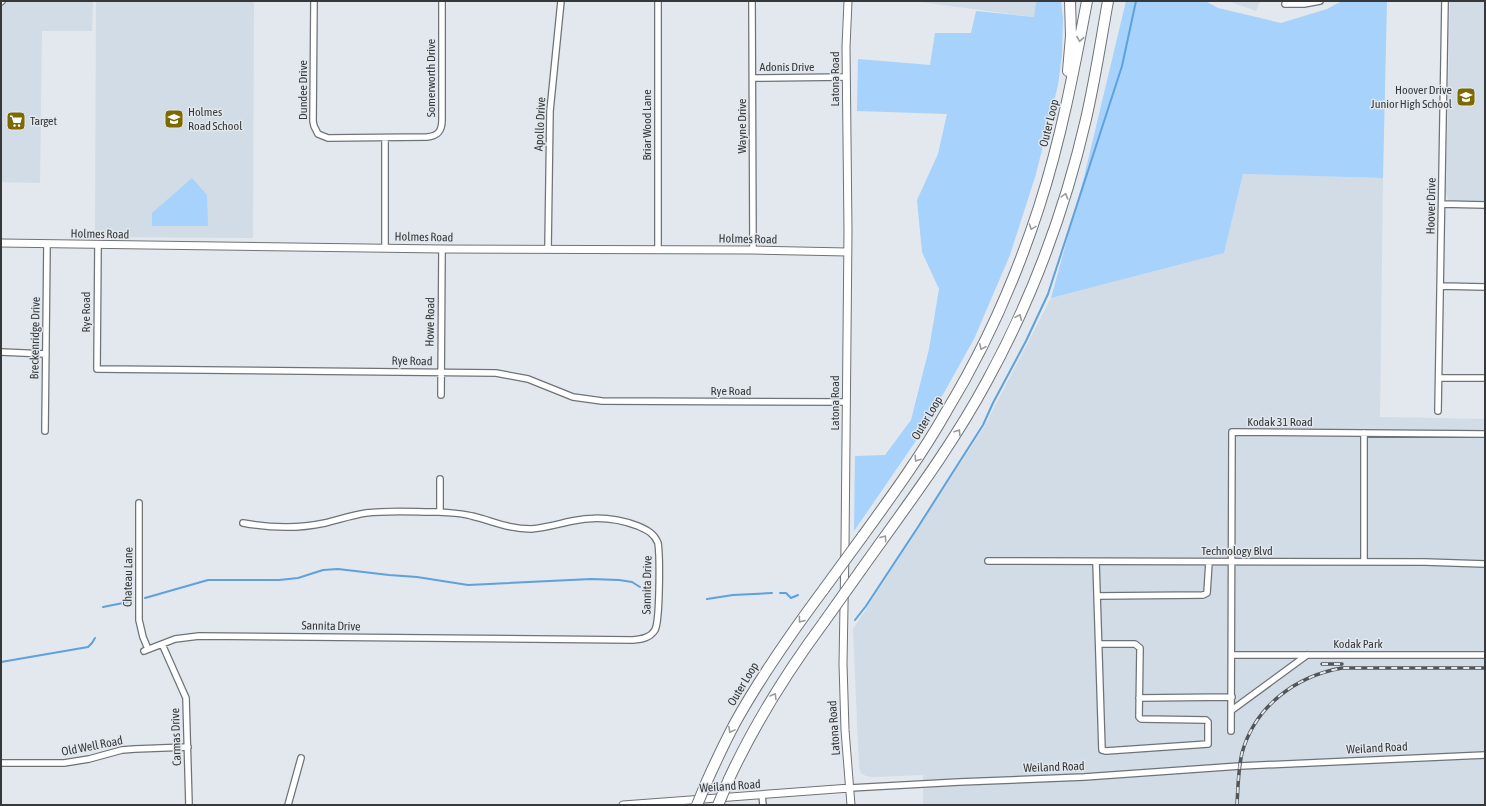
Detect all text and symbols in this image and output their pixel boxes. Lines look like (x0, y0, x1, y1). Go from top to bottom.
one-way arrow (1076, 36, 1085, 42)
street label: Somerworth Drive (424, 39, 438, 117)
street label: Latona Road (828, 51, 842, 107)
street label: Dundee Drive (296, 60, 310, 120)
street label: Adonis Drive (760, 60, 814, 74)
place label: Hoover Drive Junior High School (1371, 83, 1453, 111)
school or university icon: Hoover Drive Junior High School (1455, 86, 1477, 108)
street label: Briar Wood Lane (640, 89, 654, 161)
street label: Apollo Drive (532, 97, 548, 151)
street label: Wayne Drive (735, 98, 749, 154)
street label: Outer Loop (1036, 98, 1062, 148)
place label: Holmes Road School (188, 105, 243, 133)
school or university icon: Holmes Road School (163, 108, 185, 130)
supermarket icon: Target (5, 110, 27, 132)
place label: Target (30, 114, 58, 128)
street label: Hoover Drive (1424, 177, 1438, 235)
one-way arrow (1060, 192, 1069, 199)
one-way arrow (1029, 223, 1037, 230)
street label: Holmes Road (71, 226, 129, 242)
street label: Holmes Road (395, 229, 453, 245)
street label: Holmes Road (719, 231, 777, 247)
street label: Rye Road (79, 292, 93, 332)
street label: Breckenridge Drive (27, 297, 43, 379)
street label: Howe Road (423, 297, 437, 347)
one-way arrow (1014, 314, 1022, 321)
one-way arrow (979, 342, 987, 350)
street label: Rye Road (391, 354, 433, 368)
street label: Latona Road (828, 375, 842, 431)
street label: Rye Road (711, 384, 751, 398)
street label: Outer Loop (909, 393, 946, 442)
street label: Kodak 31 Road (1247, 415, 1313, 429)
one-way arrow (953, 429, 960, 436)
one-way arrow (914, 455, 922, 462)
one-way arrow (879, 536, 886, 543)
street label: Technology Blvd (1201, 544, 1273, 558)
street label: Chateau Lane (120, 547, 136, 607)
street label: Sannita Drive (639, 555, 655, 615)
one-way arrow (799, 616, 806, 623)
street label: Sannita Drive (301, 618, 361, 634)
street label: Kodak Park (1333, 637, 1383, 651)
street label: Outer Loop (725, 659, 762, 708)
one-way arrow (769, 693, 776, 700)
street label: Latona Road (825, 700, 843, 756)
street label: Carmas Drive (168, 708, 184, 766)
one-way arrow (729, 726, 736, 733)
street label: Old Well Road (60, 733, 124, 759)
street label: Weiland Road (1346, 739, 1408, 757)
street label: Weiland Road (1023, 759, 1085, 775)
street label: Weiland Road (699, 777, 761, 795)

